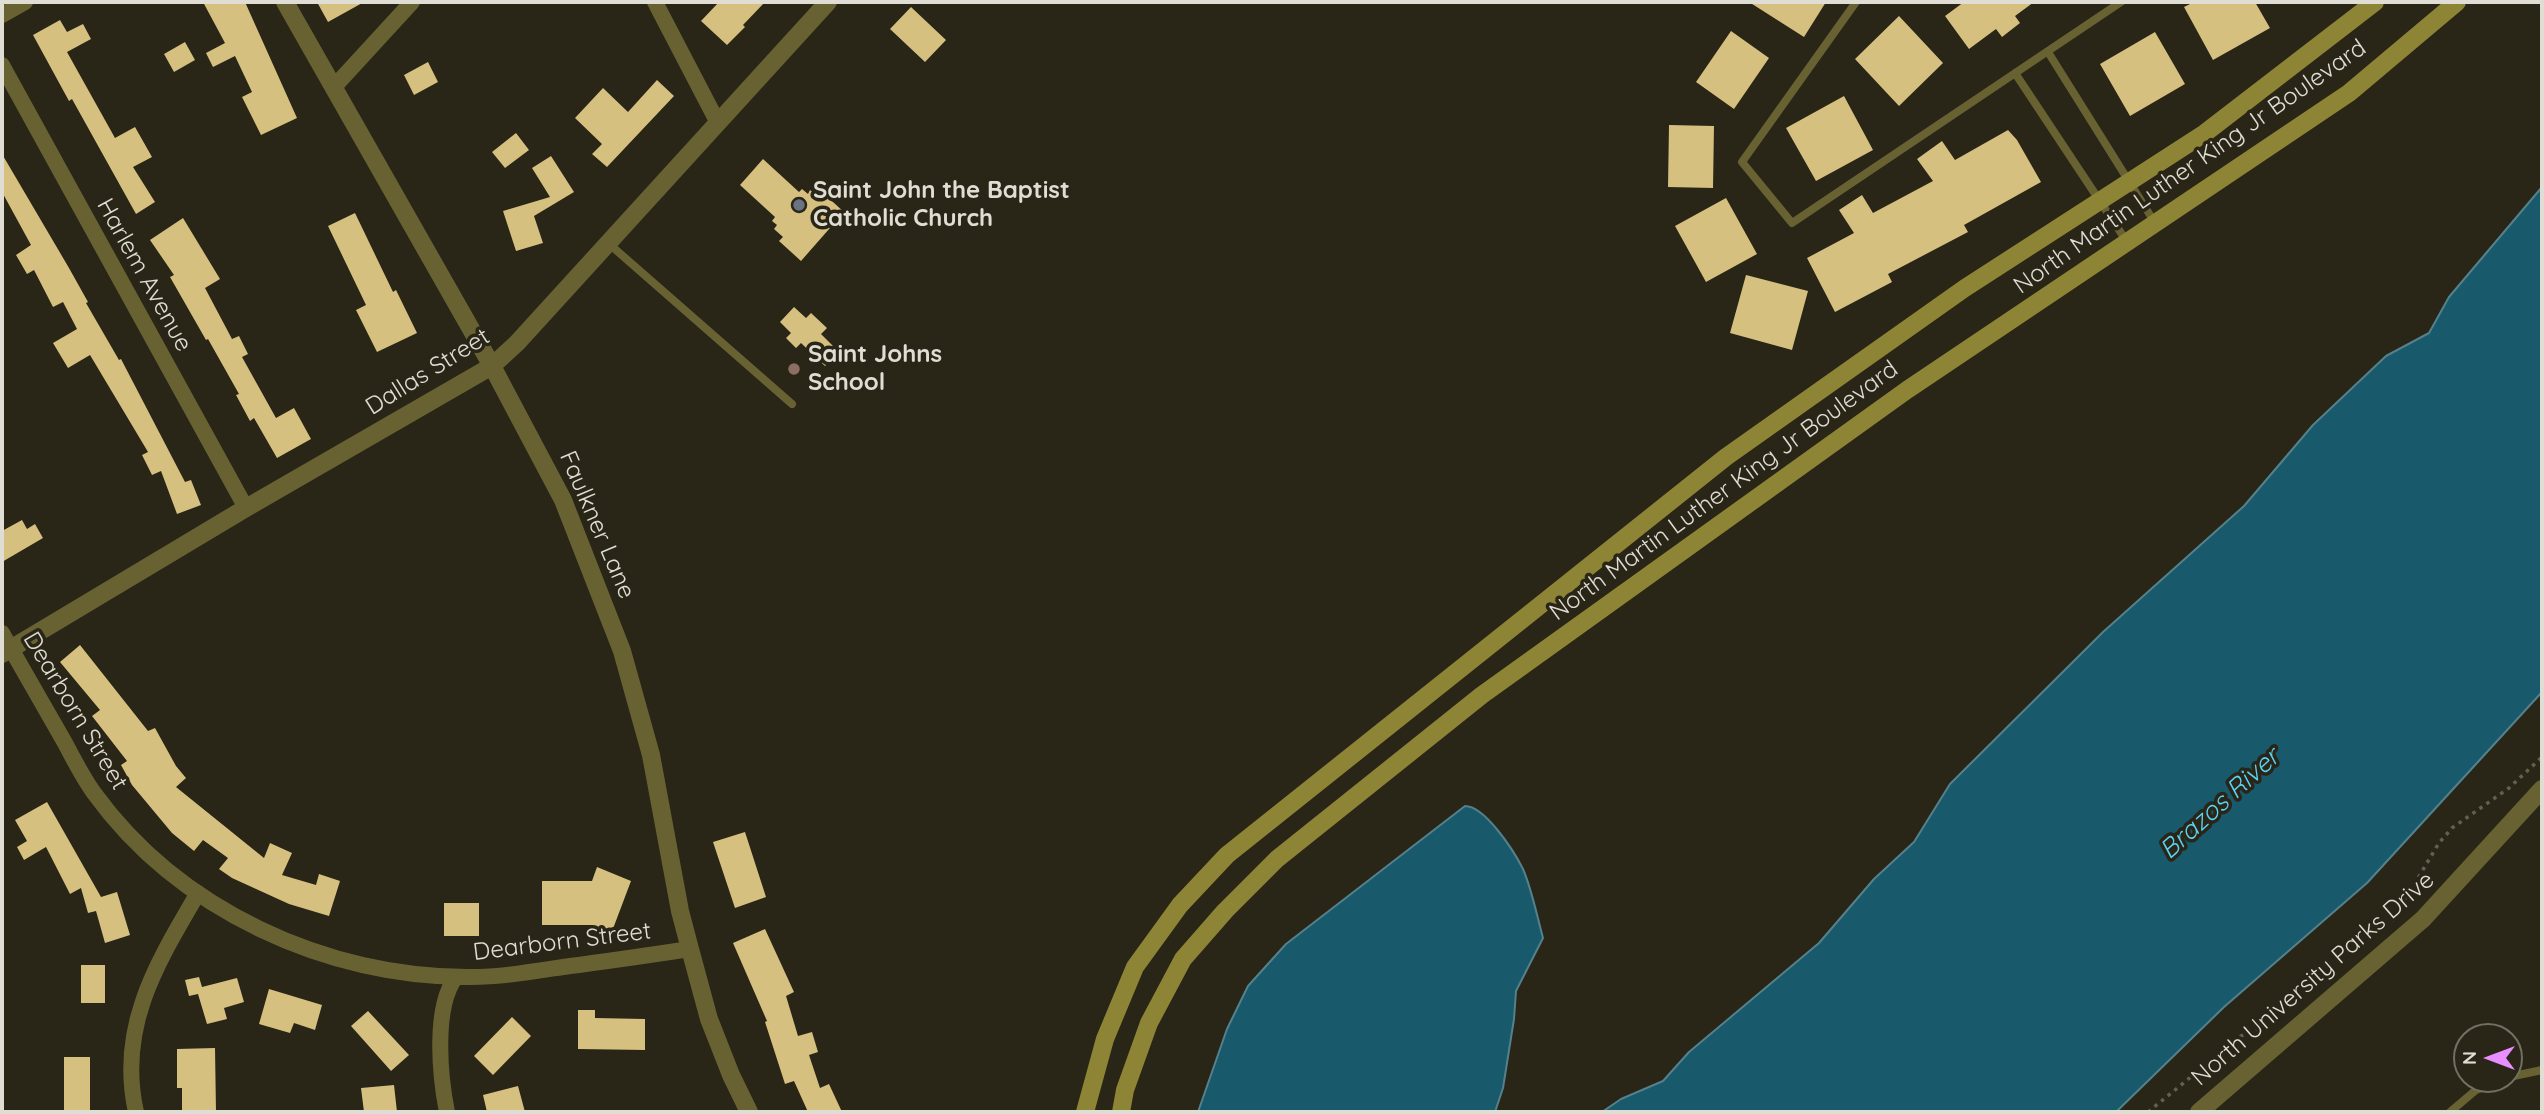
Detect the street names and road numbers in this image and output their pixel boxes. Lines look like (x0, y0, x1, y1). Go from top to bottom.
street label: North Martin Luther King Jr Boulevard (2008, 34, 2372, 300)
street label: Harlem Avenue (90, 193, 198, 357)
street label: Dallas Street (361, 322, 495, 422)
street label: North Martin Luther King Jr Boulevard (1544, 355, 1904, 627)
street label: Faulkner Lane (553, 447, 641, 603)
street label: Dearborn Street (17, 627, 133, 795)
street label: North University Parks Drive (2186, 866, 2440, 1092)
street label: Dearborn Street (471, 917, 653, 967)

